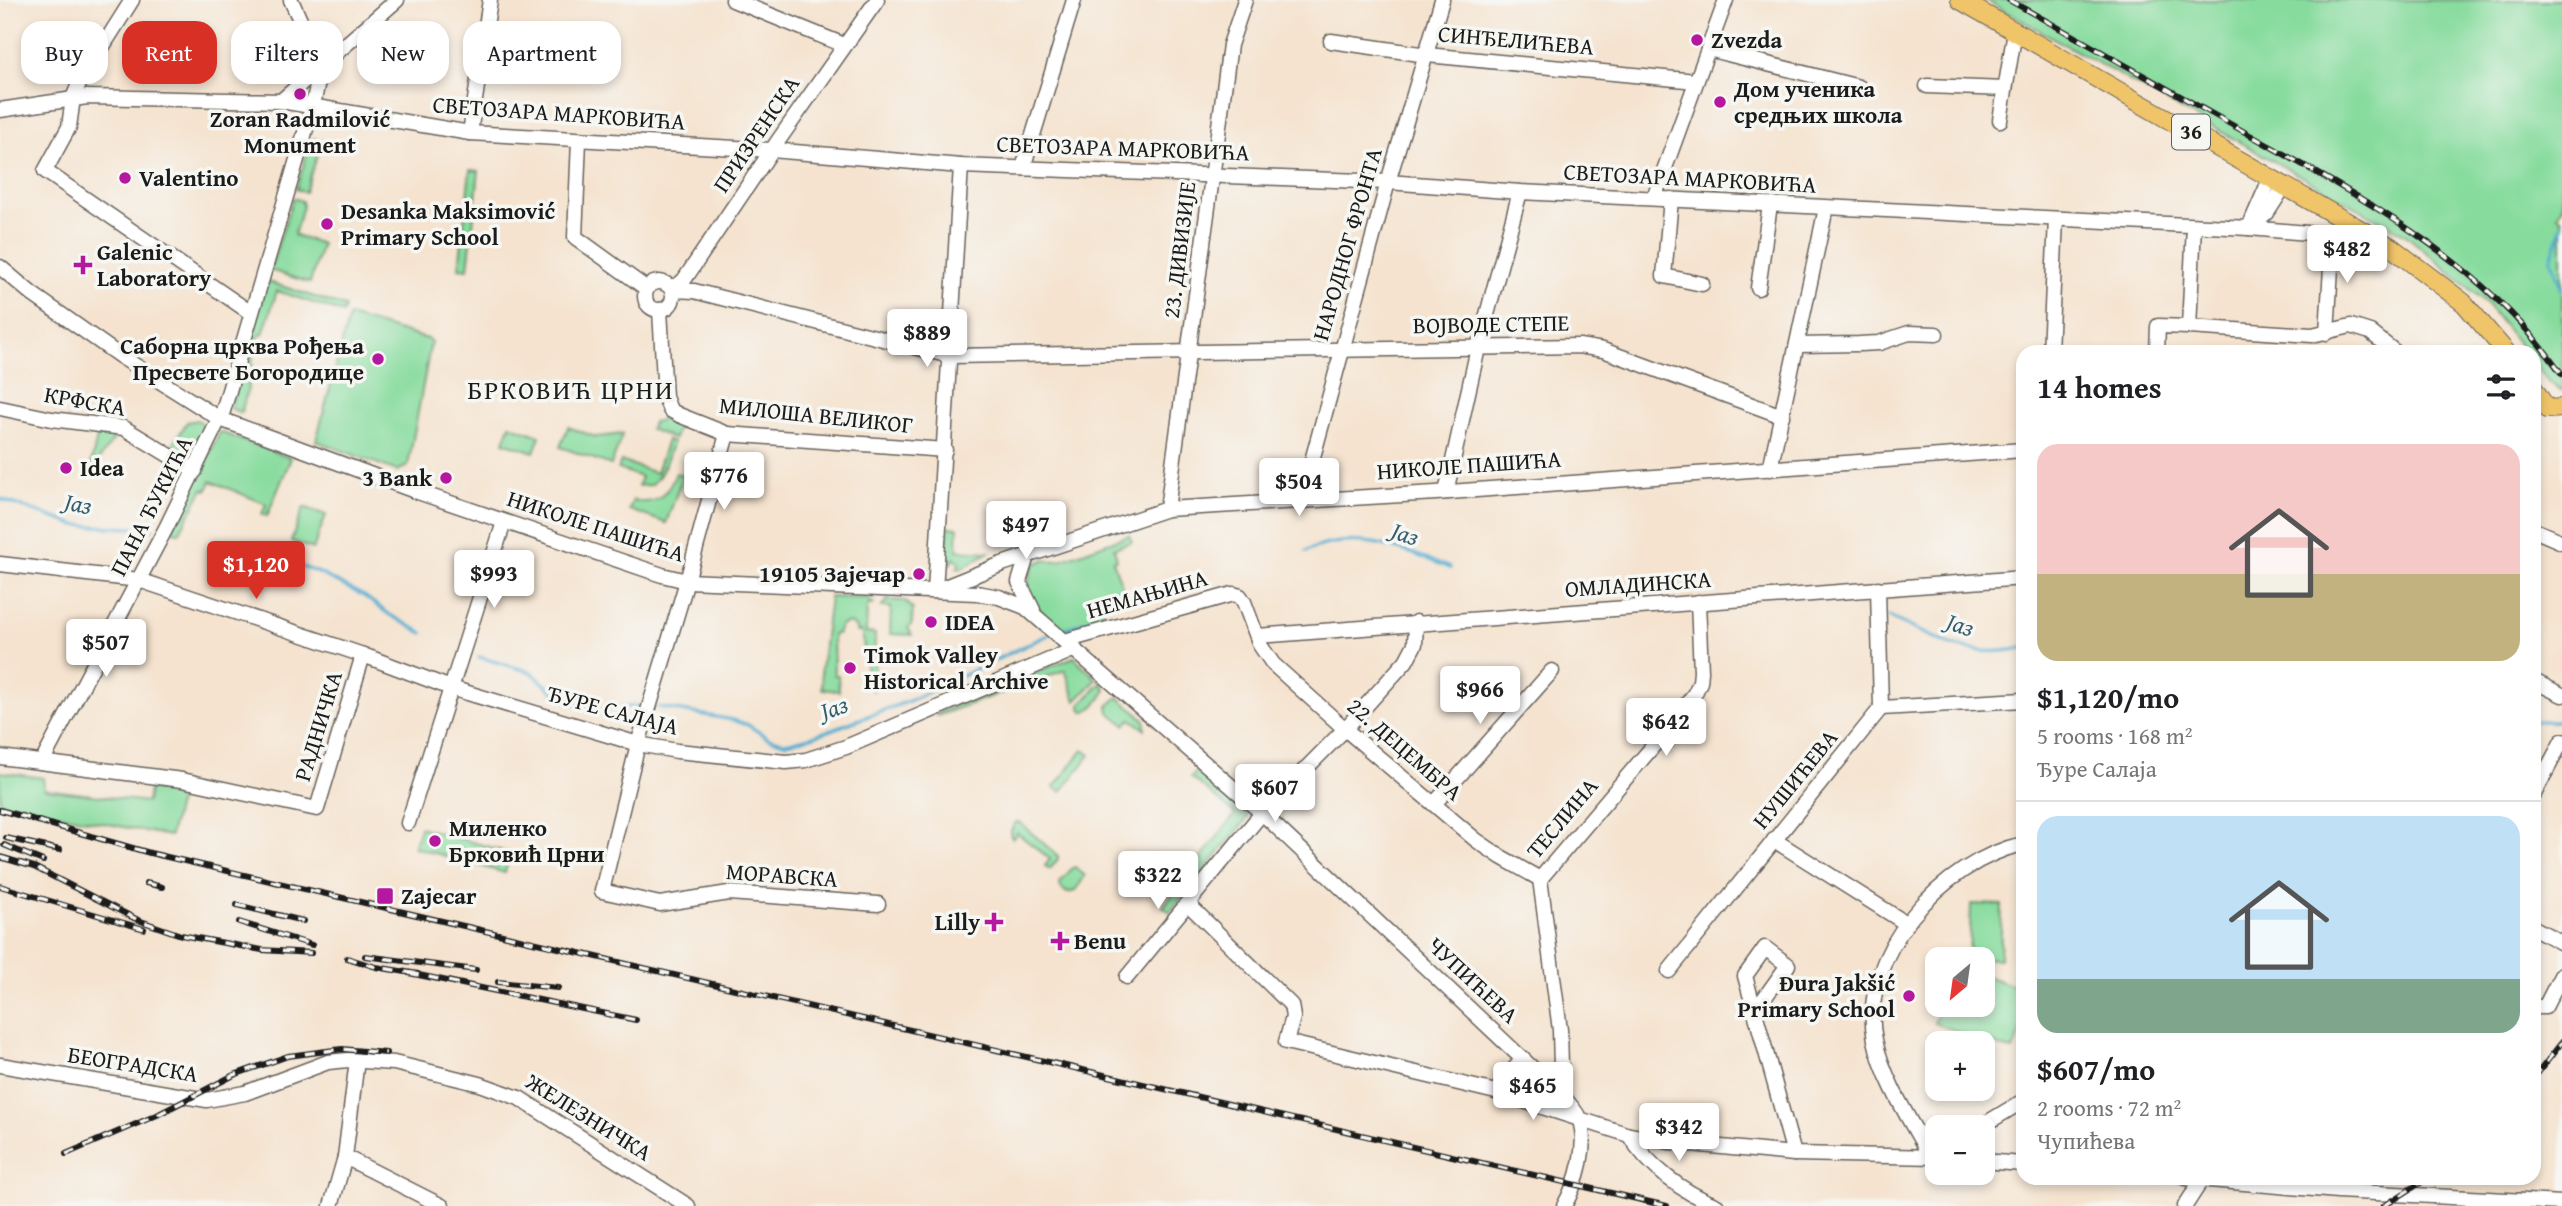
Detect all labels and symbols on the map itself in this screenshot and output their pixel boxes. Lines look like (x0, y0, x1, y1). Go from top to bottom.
street label: СИНЂЕЛИЋЕВА (1437, 16, 1595, 63)
place label: Zvezda (1711, 23, 1782, 56)
marker: Zvezda (1689, 32, 1705, 48)
street label: ПРИЗРЕНСКА (704, 69, 807, 199)
place label: Дом ученика средњих школа (1733, 72, 1903, 131)
marker: Zoran Radmilović Monument (292, 86, 308, 102)
street label: СВЕТОЗАРА МАРКОВИЋА (432, 87, 686, 138)
marker: Дом ученика средњих школа (1712, 94, 1728, 110)
place label: Zoran Radmilović Monument (210, 102, 391, 161)
road number: 36 (2172, 114, 2210, 150)
street label: СВЕТОЗАРА МАРКОВИЋА (996, 127, 1250, 168)
street label: НАРОДНОГ ФРОНТА (1303, 144, 1390, 344)
street label: СВЕТОЗАРА МАРКОВИЋА (1563, 154, 1817, 201)
place label: Valentino (139, 161, 239, 194)
marker: Valentino (117, 170, 133, 186)
street label: 23. ДИВИЗИЈЕ (1154, 179, 1203, 320)
place label: Desanka Maksimović Primary School (341, 194, 556, 253)
marker: Desanka Maksimović Primary School (319, 216, 335, 232)
pin: $482 (2306, 226, 2388, 285)
place label: Galenic Laboratory (97, 235, 211, 294)
marker: Galenic Laboratory (75, 257, 91, 273)
street label: ВОЈВОДЕ СТЕПЕ (1413, 306, 1570, 341)
pin: $889 (886, 310, 968, 369)
place label: Саборна црква Рођења Пресвете Богородице (120, 329, 364, 388)
marker: Саборна црква Рођења Пресвете Богородице (370, 351, 386, 367)
district label: БРКОВИЋ ЦРНИ (467, 370, 675, 409)
street label: КРФСКА (42, 377, 128, 424)
street label: МИЛОША ВЕЛИКОГ (718, 388, 914, 441)
street label: ПАНА ЂУКИЋА (101, 430, 200, 581)
street label: НИКОЛЕ ПАШИЋА (1376, 442, 1562, 487)
place label: Idea (80, 451, 124, 484)
pin: $776 (683, 452, 765, 512)
pin: $504 (1258, 458, 1340, 518)
marker: Idea (58, 460, 74, 476)
place label: 3 Bank (362, 461, 433, 494)
marker: 3 Bank (438, 470, 454, 486)
street label: НИКОЛЕ ПАШИЋА (503, 481, 689, 570)
water label: Јаз (58, 483, 95, 523)
pin: $497 (985, 502, 1067, 561)
water label: Јаз (1383, 511, 1424, 554)
pin: $1,120 (199, 542, 313, 601)
pin: $993 (453, 550, 535, 610)
place label: 19105 Зајечар (759, 557, 905, 590)
street label: НЕМАЊИНА (1083, 561, 1211, 627)
street label: ОМЛАДИНСКА (1564, 562, 1712, 605)
marker: 19105 Зајечар (911, 566, 927, 582)
water label: Јаз (1938, 602, 1978, 645)
place label: IDEA (945, 605, 995, 638)
marker: IDEA (923, 614, 939, 630)
pin: $507 (65, 620, 147, 679)
place label: Timok Valley Historical Archive (864, 638, 1049, 697)
marker: Timok Valley Historical Archive (842, 660, 858, 676)
pin: $966 (1439, 666, 1521, 726)
street label: РАДНИЧКА (285, 667, 350, 785)
street label: ЂУРЕ САЛАЈА (544, 676, 683, 743)
water label: Јаз (812, 687, 852, 730)
street label: 22. ДЕЦЕМБРА (1341, 689, 1470, 808)
pin: $642 (1625, 698, 1707, 758)
street label: НУШИЋЕВА (1744, 722, 1845, 836)
pin: $607 (1234, 764, 1316, 824)
street label: ТЕСЛИНА (1518, 770, 1605, 865)
place label: Миленко Брковић Црни (449, 811, 604, 870)
marker: Миленко Брковић Црни (427, 833, 443, 849)
pin: $322 (1117, 852, 1199, 911)
street label: МОРАВСКА (725, 854, 839, 895)
place label: Zajecar (401, 879, 477, 912)
marker: Zajecar (375, 886, 395, 906)
place label: Lilly (935, 905, 980, 938)
marker: Lilly (986, 914, 1002, 930)
place label: Benu (1074, 924, 1127, 957)
street label: ЧУПИЋЕВА (1420, 929, 1526, 1031)
marker: Benu (1052, 933, 1068, 949)
north arrow (1925, 947, 1995, 1017)
place label: Đura Jakšić Primary School (1737, 966, 1895, 1025)
marker: Đura Jakšić Primary School (1901, 988, 1917, 1004)
street label: БЕОГРАДСКА (66, 1037, 201, 1090)
pin: $465 (1492, 1062, 1574, 1122)
street label: ЖЕЛЕЗНИЧКА (519, 1064, 659, 1169)
pin: $342 (1638, 1104, 1720, 1163)

